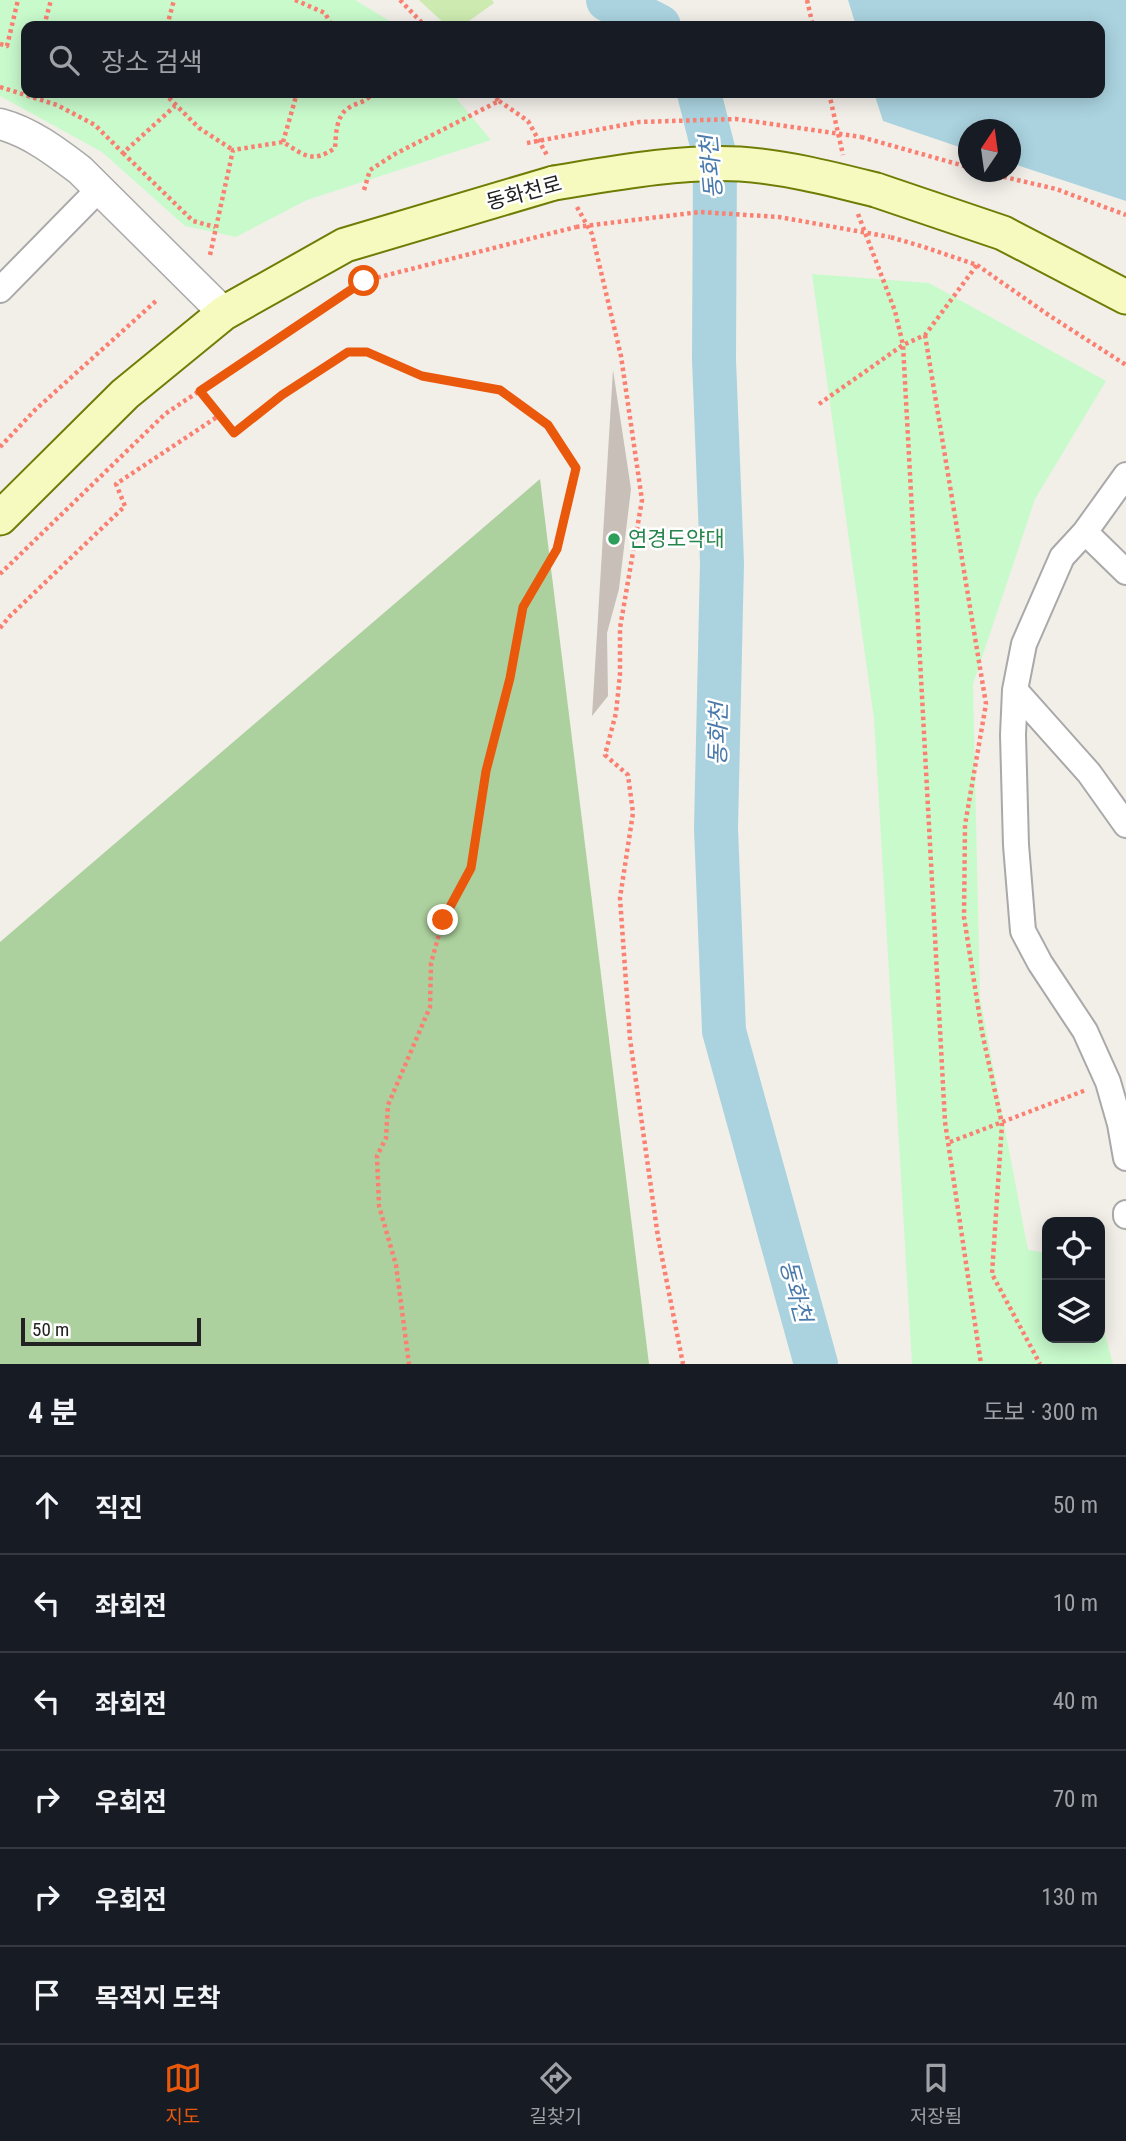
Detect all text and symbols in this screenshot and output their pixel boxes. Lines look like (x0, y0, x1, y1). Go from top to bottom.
search box (21, 21, 1105, 98)
icon: search (45, 41, 83, 79)
text: 장소 검색 (101, 47, 203, 77)
north arrow (958, 119, 1021, 182)
water label: 동화천 (695, 131, 728, 200)
street label: 동화천로 (484, 171, 564, 215)
route start (348, 265, 379, 296)
place label: 연경도약대 (628, 527, 725, 551)
marker: 연경도약대 (606, 531, 622, 547)
water label: 동화천 (704, 699, 733, 766)
route end (427, 904, 458, 935)
map controls (1042, 1217, 1105, 1343)
button: locate (1042, 1217, 1105, 1280)
water label: 동화천 (774, 1257, 818, 1328)
button: layers (1042, 1280, 1105, 1343)
scale bar (21, 1315, 201, 1347)
text: 50 m (32, 1318, 69, 1341)
text: 4 분 (28, 1395, 78, 1430)
text: 도보 · 300 m (983, 1399, 1098, 1426)
icon: ahead (28, 1486, 66, 1524)
text: 50 m (1053, 1492, 1098, 1519)
text: 직진 (95, 1493, 143, 1523)
icon: left (28, 1584, 66, 1622)
text: 10 m (1053, 1590, 1098, 1617)
text: 좌회전 (95, 1591, 167, 1621)
icon: left (28, 1682, 66, 1720)
text: 40 m (1053, 1688, 1098, 1715)
text: 좌회전 (95, 1689, 167, 1719)
icon: right (28, 1780, 66, 1818)
text: 70 m (1053, 1786, 1098, 1813)
text: 우회전 (95, 1787, 167, 1817)
icon: right (28, 1878, 66, 1916)
text: 130 m (1041, 1884, 1098, 1911)
text: 우회전 (95, 1885, 167, 1915)
icon: arrive (28, 1976, 66, 2014)
text: 목적지 도착 (95, 1983, 221, 2013)
tab: 지도 (164, 2059, 202, 2128)
tab: 길찾기 (530, 2059, 582, 2128)
tab: 저장됨 (910, 2059, 962, 2128)

